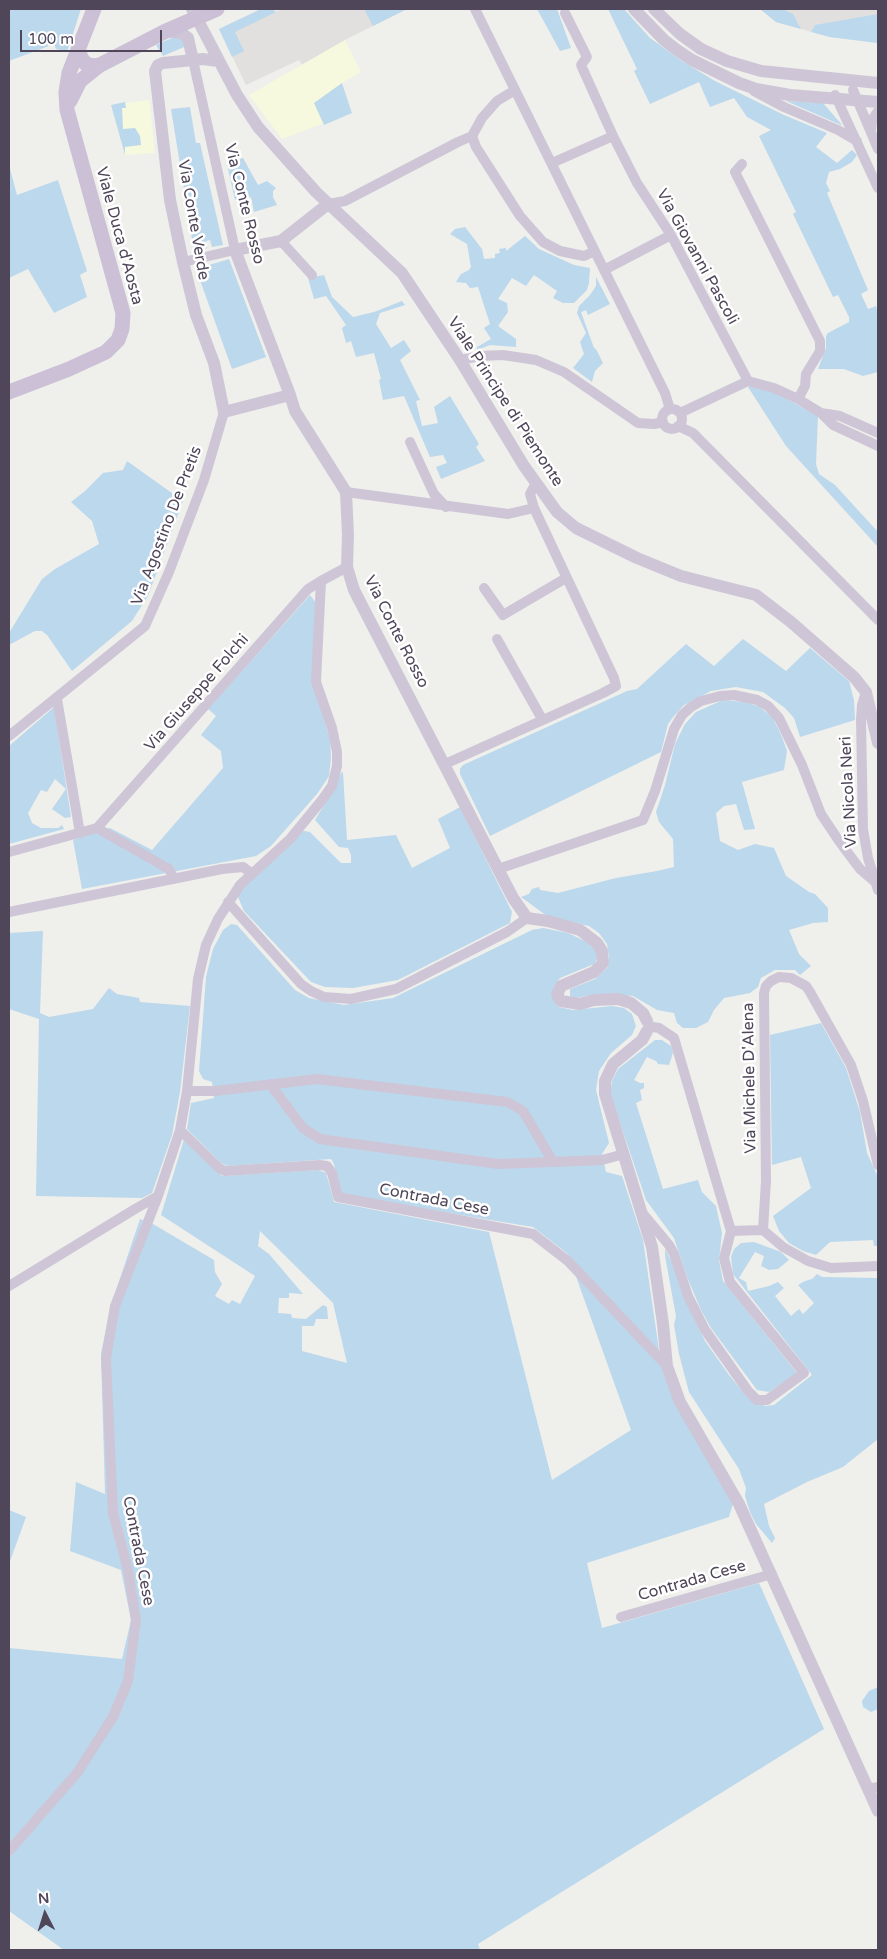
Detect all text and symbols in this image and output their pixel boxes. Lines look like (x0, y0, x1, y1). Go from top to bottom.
scale bar (22, 20, 165, 52)
text: 100 m (28, 30, 74, 48)
street label: Via Conte Rosso (220, 142, 268, 266)
street label: Via Conte Verde (173, 158, 213, 282)
street label: Viale Duca d'Aosta (91, 165, 147, 307)
street label: Via Giovanni Pascoli (652, 186, 742, 328)
street label: Viale Principe di Piemonte (443, 314, 567, 490)
street label: Via Agostino De Pretis (128, 444, 206, 608)
street label: Via Conte Rosso (359, 573, 433, 691)
street label: Via Giuseppe Folchi (141, 630, 253, 756)
street label: Via Nicola Neri (836, 736, 862, 848)
street label: Via Michele D'Alena (739, 1002, 761, 1154)
street label: Contrada Cese (378, 1180, 490, 1220)
street label: Contrada Cese (118, 1495, 158, 1607)
street label: Contrada Cese (636, 1556, 748, 1606)
north arrow (20, 1889, 70, 1939)
text: N (37, 1890, 50, 1908)

